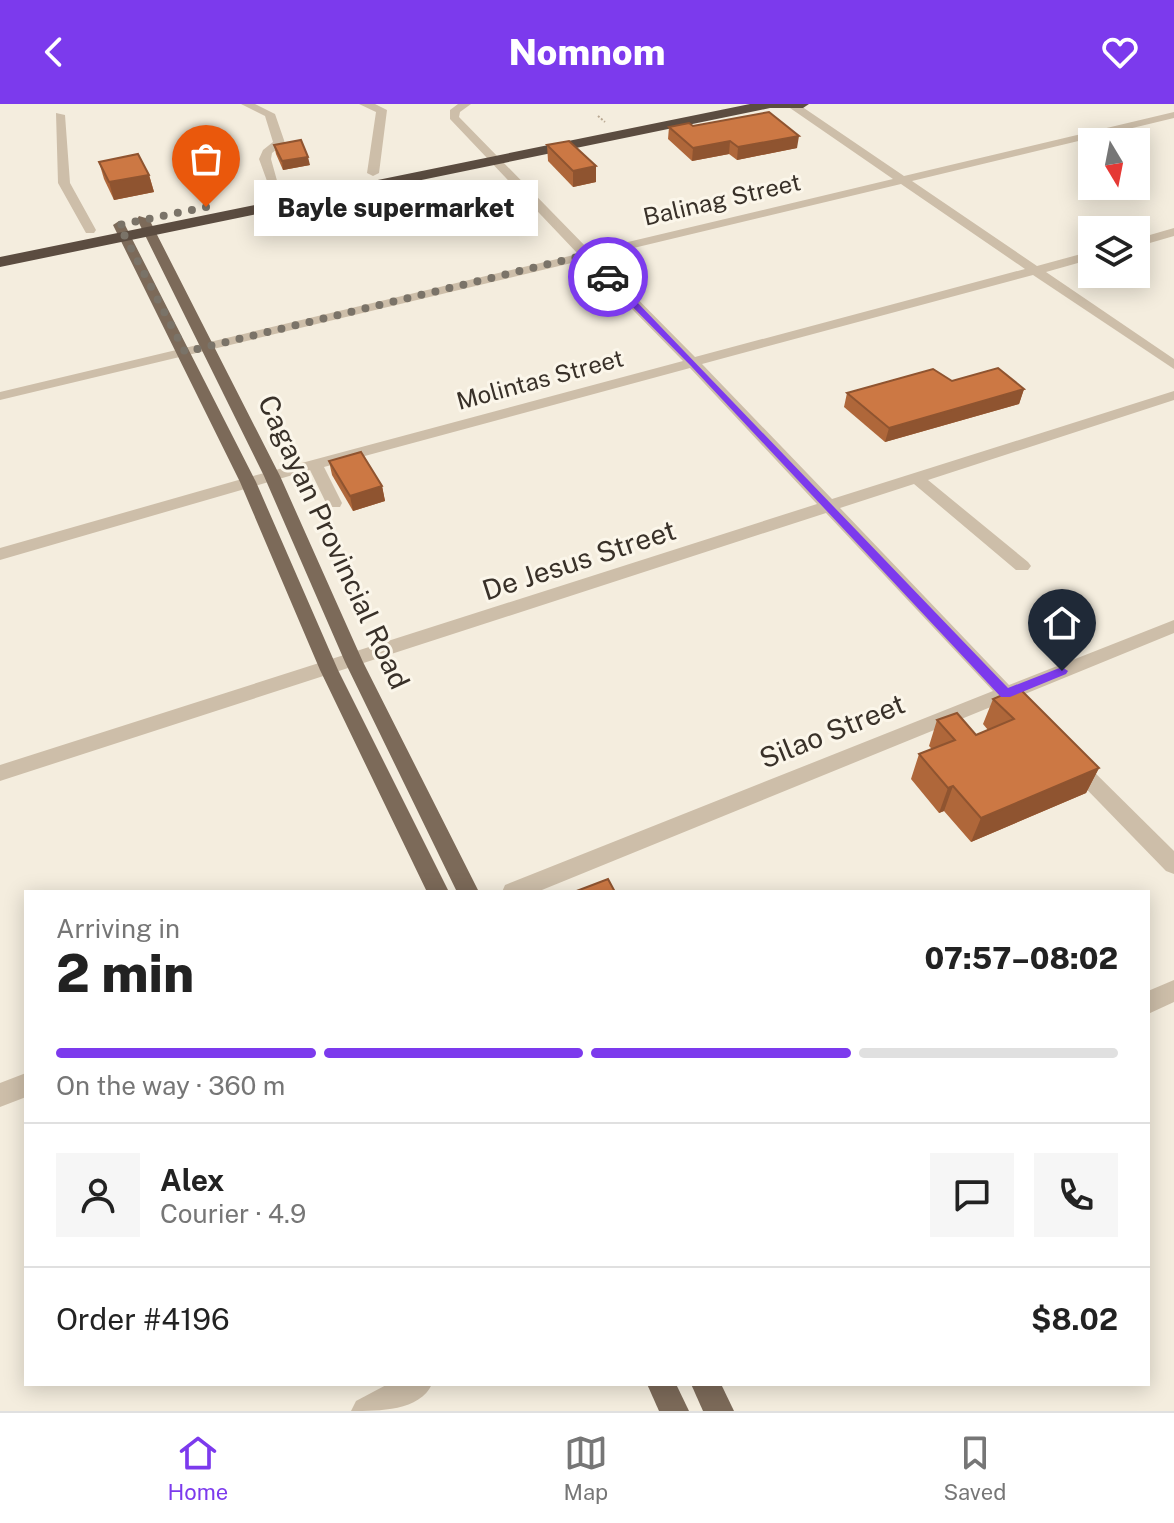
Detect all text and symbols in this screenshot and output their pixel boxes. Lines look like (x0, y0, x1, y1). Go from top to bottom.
icon: back (32, 30, 76, 74)
icon: heart (1098, 30, 1142, 74)
text: Nomnom (509, 31, 665, 73)
pin (172, 125, 240, 207)
north arrow (1078, 128, 1150, 200)
map controls (1078, 128, 1150, 288)
icon: bag (184, 137, 228, 181)
street label: Balinag Street (640, 167, 803, 231)
callout: Bayle supermarket (254, 179, 538, 235)
text: Bayle supermarket (277, 192, 515, 223)
button: layers (1078, 216, 1150, 288)
courier (568, 237, 648, 317)
icon: car (586, 255, 630, 299)
street label: Molintas Street (453, 343, 626, 415)
street label: Cagayan Provincial Road (252, 390, 417, 694)
street label: De Jesus Street (478, 513, 680, 606)
pin (1028, 589, 1096, 671)
icon: home (1040, 601, 1084, 645)
street label: Silao Street (754, 686, 909, 775)
text: Arriving in (56, 913, 180, 944)
text: 07:57–08:02 (924, 940, 1118, 976)
text: 2 min (56, 943, 194, 1004)
text: On the way · 360 m (56, 1070, 285, 1101)
button: person (56, 1153, 140, 1237)
button: chat (930, 1153, 1014, 1237)
button: phone (1034, 1153, 1118, 1237)
text: Alex (160, 1162, 224, 1198)
text: Courier · 4.9 (160, 1198, 306, 1229)
text: Order #4196 (56, 1301, 230, 1337)
text: $8.02 (1031, 1301, 1118, 1337)
tab: Home (168, 1431, 228, 1505)
tab: Map (563, 1431, 608, 1505)
tab: Saved (943, 1431, 1006, 1505)

